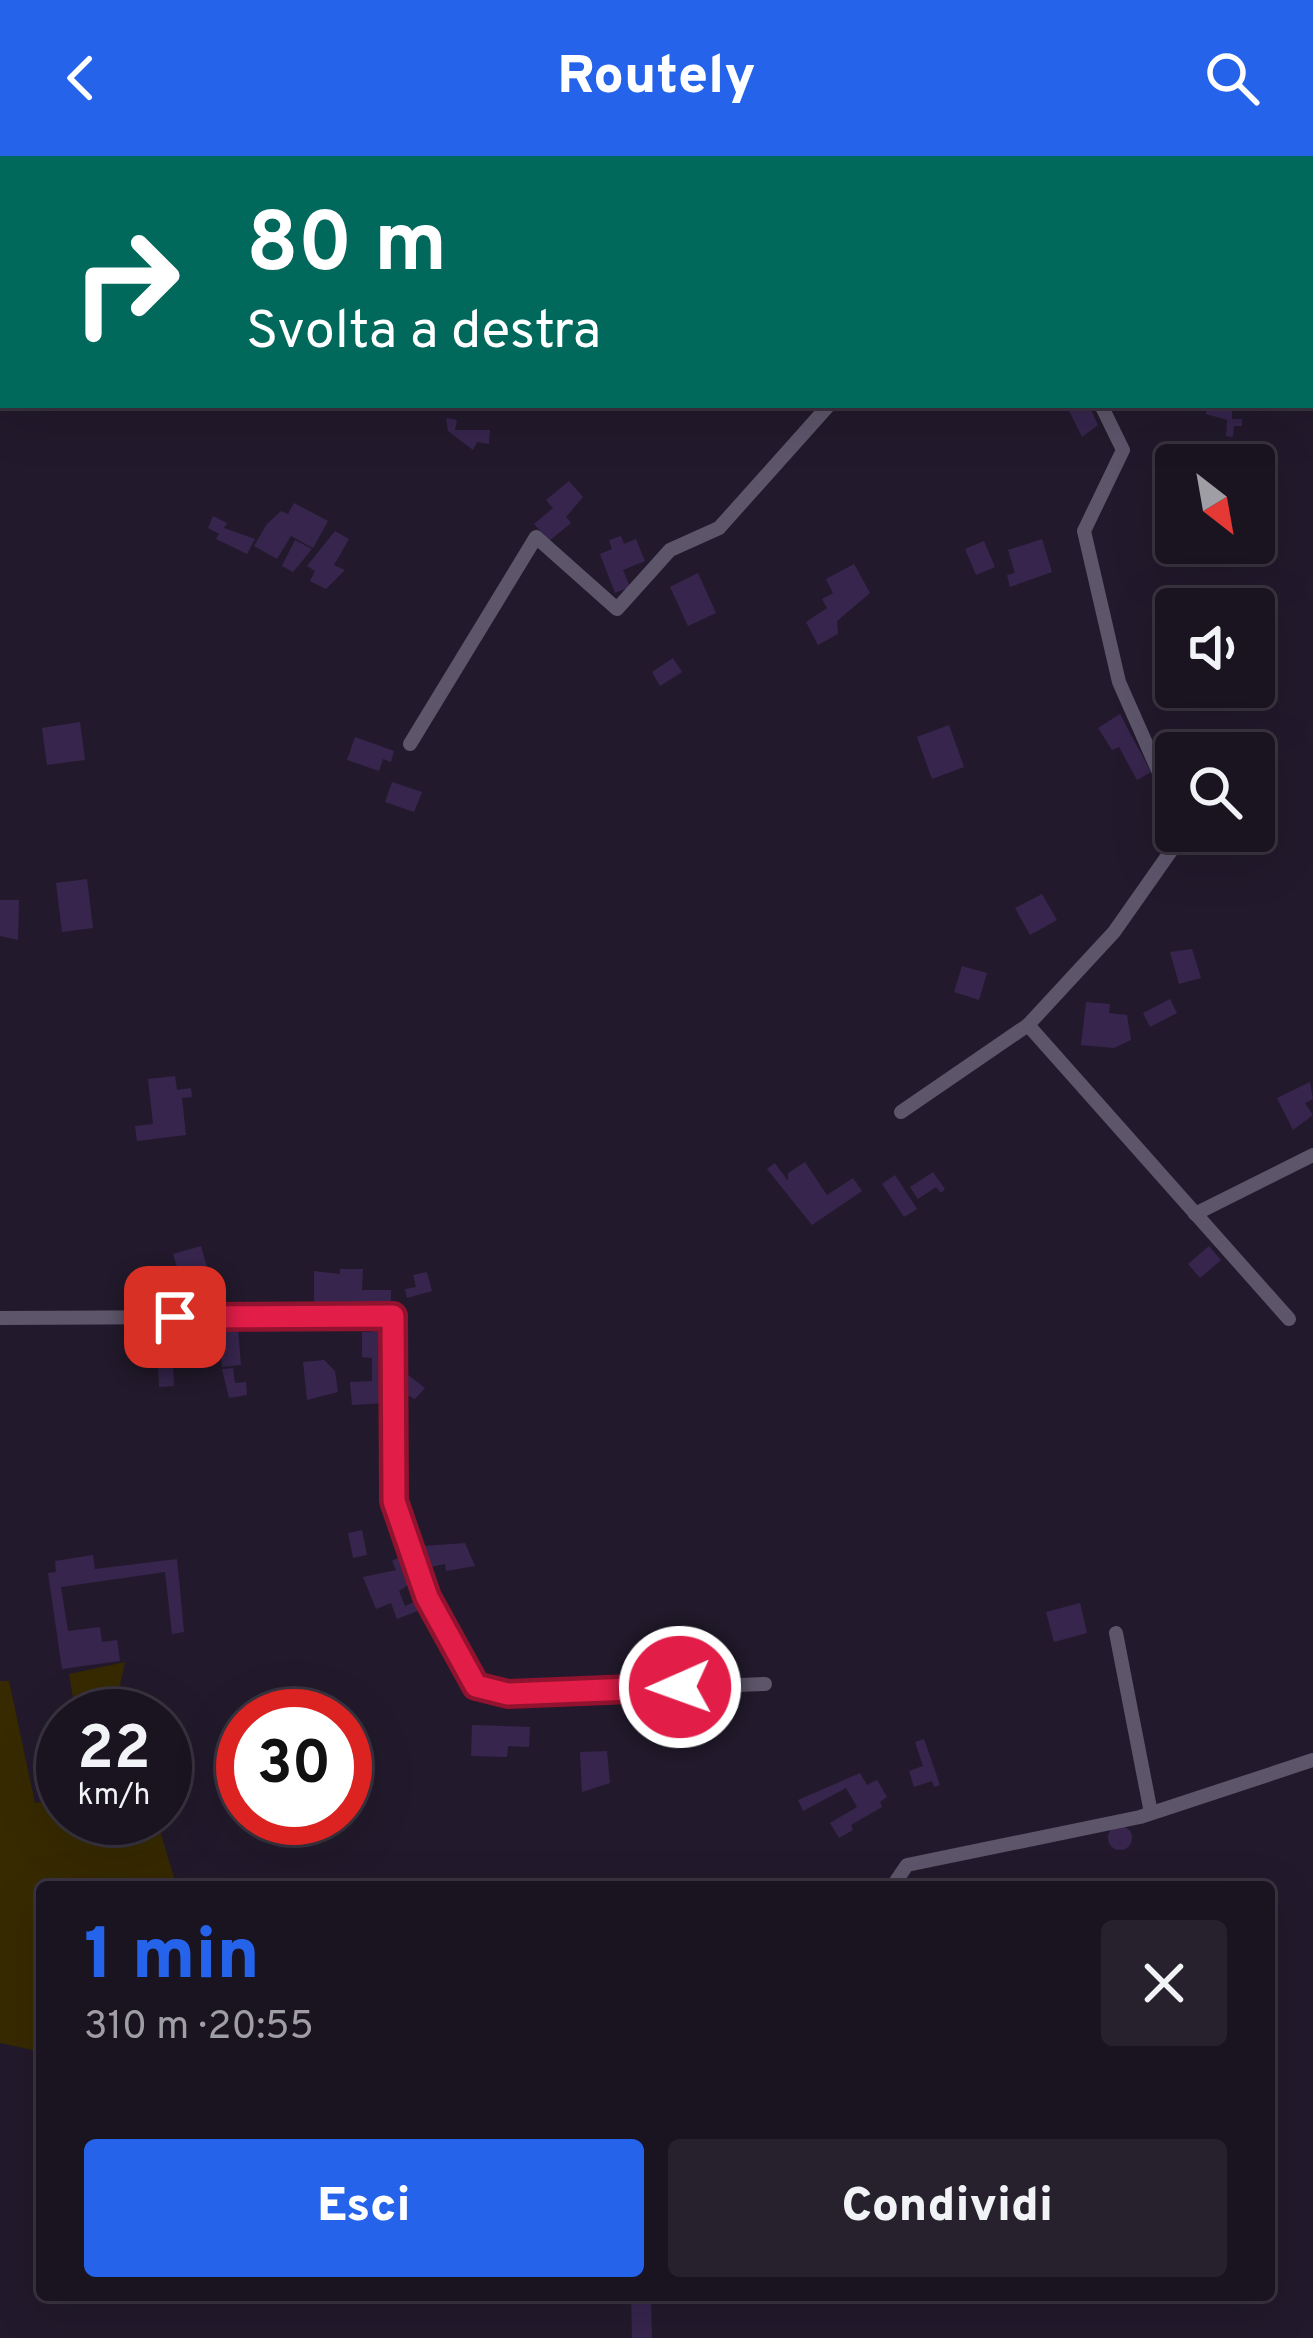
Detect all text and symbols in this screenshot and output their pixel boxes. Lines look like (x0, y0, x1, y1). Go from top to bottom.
text: Routely (557, 44, 756, 113)
icon: back (48, 45, 114, 111)
icon: search (1199, 45, 1265, 111)
text: 80 m (246, 195, 447, 301)
icon: right (48, 204, 204, 360)
text: Svolta a destra (246, 299, 601, 368)
north arrow (1155, 444, 1275, 564)
map controls (1155, 444, 1275, 852)
button: sound (1155, 588, 1275, 708)
button: search (1155, 732, 1275, 852)
pin (124, 1266, 226, 1368)
icon: arrive (142, 1284, 208, 1350)
position arrow (617, 1624, 743, 1750)
speed limit sign: 30 (216, 1689, 372, 1845)
text: 22 (77, 1714, 151, 1790)
text: km/h (78, 1778, 150, 1815)
text: 1 min (84, 1913, 260, 2005)
button: close (1101, 1920, 1227, 2046)
text: 310 m · 20:55 (84, 2004, 314, 2053)
button: Esci (84, 2139, 644, 2277)
button: Condividi (668, 2139, 1227, 2277)

